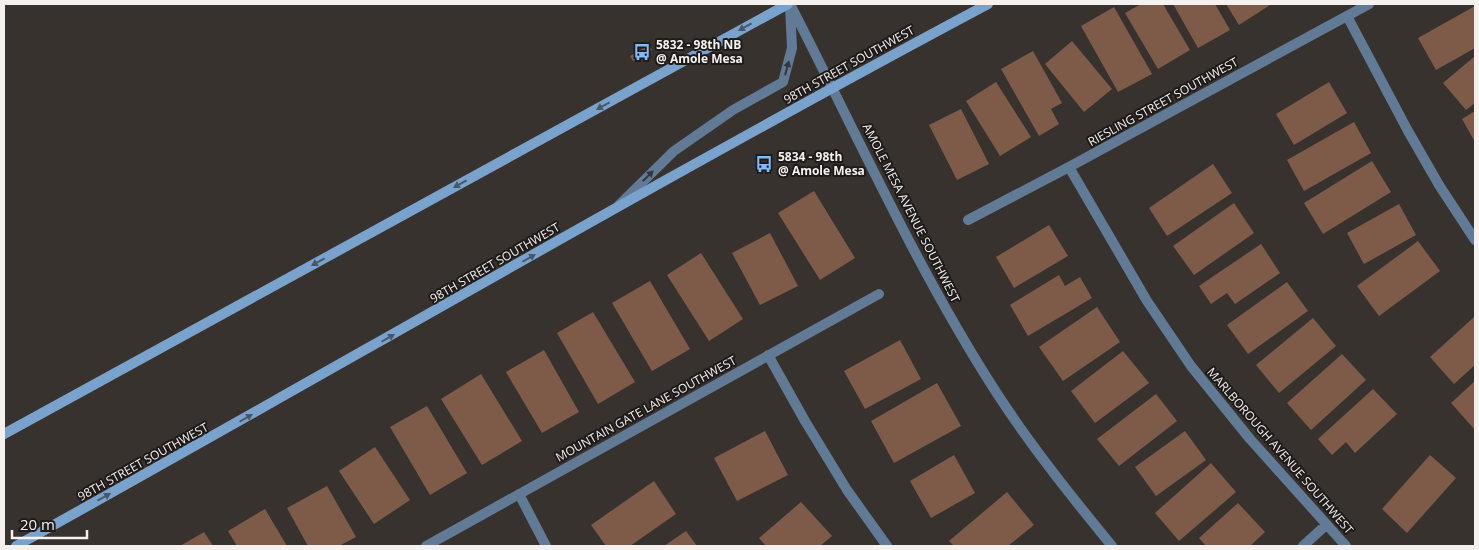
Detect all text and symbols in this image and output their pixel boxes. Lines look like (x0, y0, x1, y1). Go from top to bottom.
street label: 98TH STREET SOUTHWEST (780, 21, 918, 108)
one-way arrow (739, 23, 752, 32)
place label: 5832 - 98th NB @ Amole Mesa (656, 36, 743, 67)
bus stop icon: 5832 - 98th NB @ Amole Mesa (632, 42, 652, 62)
street label: RIESLING STREET SOUTHWEST (1085, 53, 1241, 150)
one-way arrow (783, 60, 791, 75)
one-way arrow (596, 101, 610, 110)
street label: AMOLE MESA AVENUE SOUTHWEST (859, 120, 964, 305)
place label: 5834 - 98th @ Amole Mesa (778, 148, 865, 179)
bus stop icon: 5834 - 98th @ Amole Mesa (754, 154, 774, 174)
one-way arrow (642, 170, 654, 182)
one-way arrow (453, 180, 468, 188)
street label: 98TH STREET SOUTHWEST (427, 218, 563, 307)
one-way arrow (522, 254, 537, 262)
one-way arrow (311, 258, 325, 266)
one-way arrow (380, 334, 395, 342)
street label: MOUNTAIN GATE LANE SOUTHWEST (552, 351, 739, 465)
street label: MARLBOROUGH AVENUE SOUTHWEST (1203, 364, 1358, 538)
one-way arrow (239, 414, 254, 422)
street label: 98TH STREET SOUTHWEST (74, 418, 212, 505)
one-way arrow (97, 493, 112, 501)
scale bar (12, 508, 88, 540)
text: 20 m (20, 514, 55, 534)

